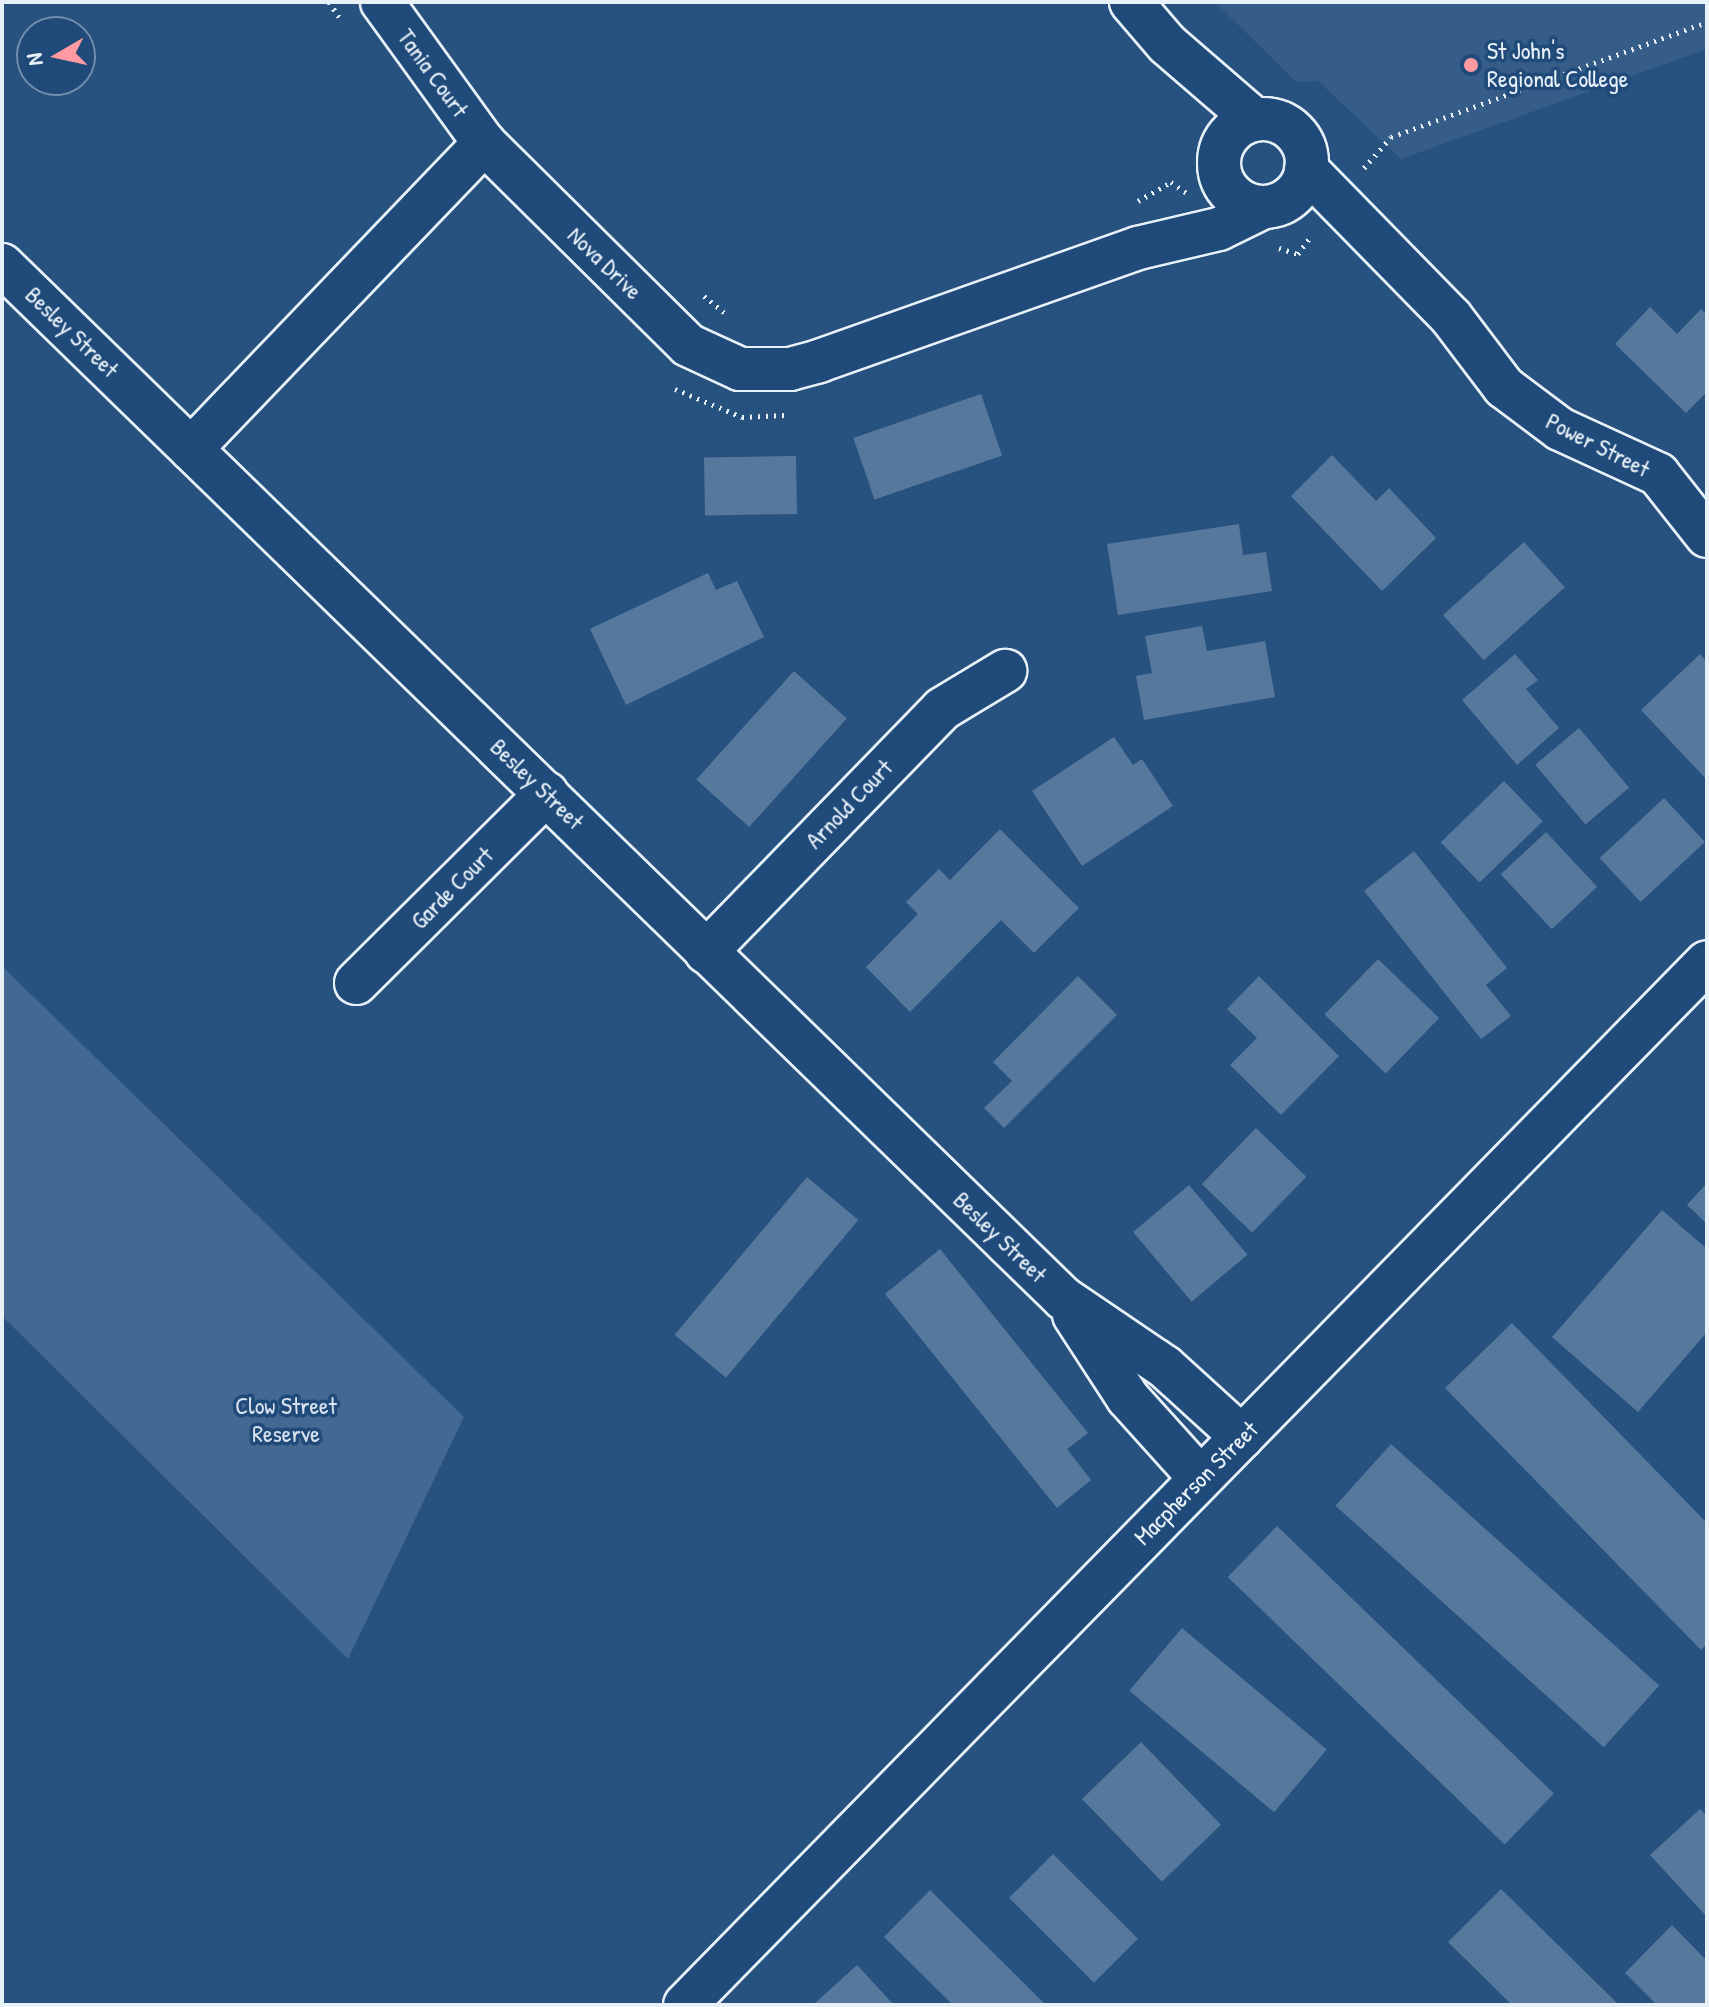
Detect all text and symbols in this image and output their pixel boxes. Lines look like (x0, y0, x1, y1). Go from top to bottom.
north arrow (16, 16, 96, 96)
street label: Tania Court (391, 23, 475, 123)
place label: St John's Regional College (1487, 37, 1628, 93)
text: N (19, 51, 50, 68)
marker: St John's Regional College (1462, 56, 1480, 74)
street label: Nova Drive (562, 221, 648, 305)
street label: Besley Street (19, 281, 125, 383)
street label: Power Street (1541, 407, 1655, 483)
street label: Besley Street (484, 733, 590, 835)
street label: Arnold Court (800, 753, 898, 855)
street label: Garde Court (405, 841, 499, 935)
street label: Besley Street (947, 1186, 1053, 1288)
park label: Clow Street Reserve (235, 1392, 337, 1448)
street label: Macpherson Street (1128, 1415, 1264, 1551)

